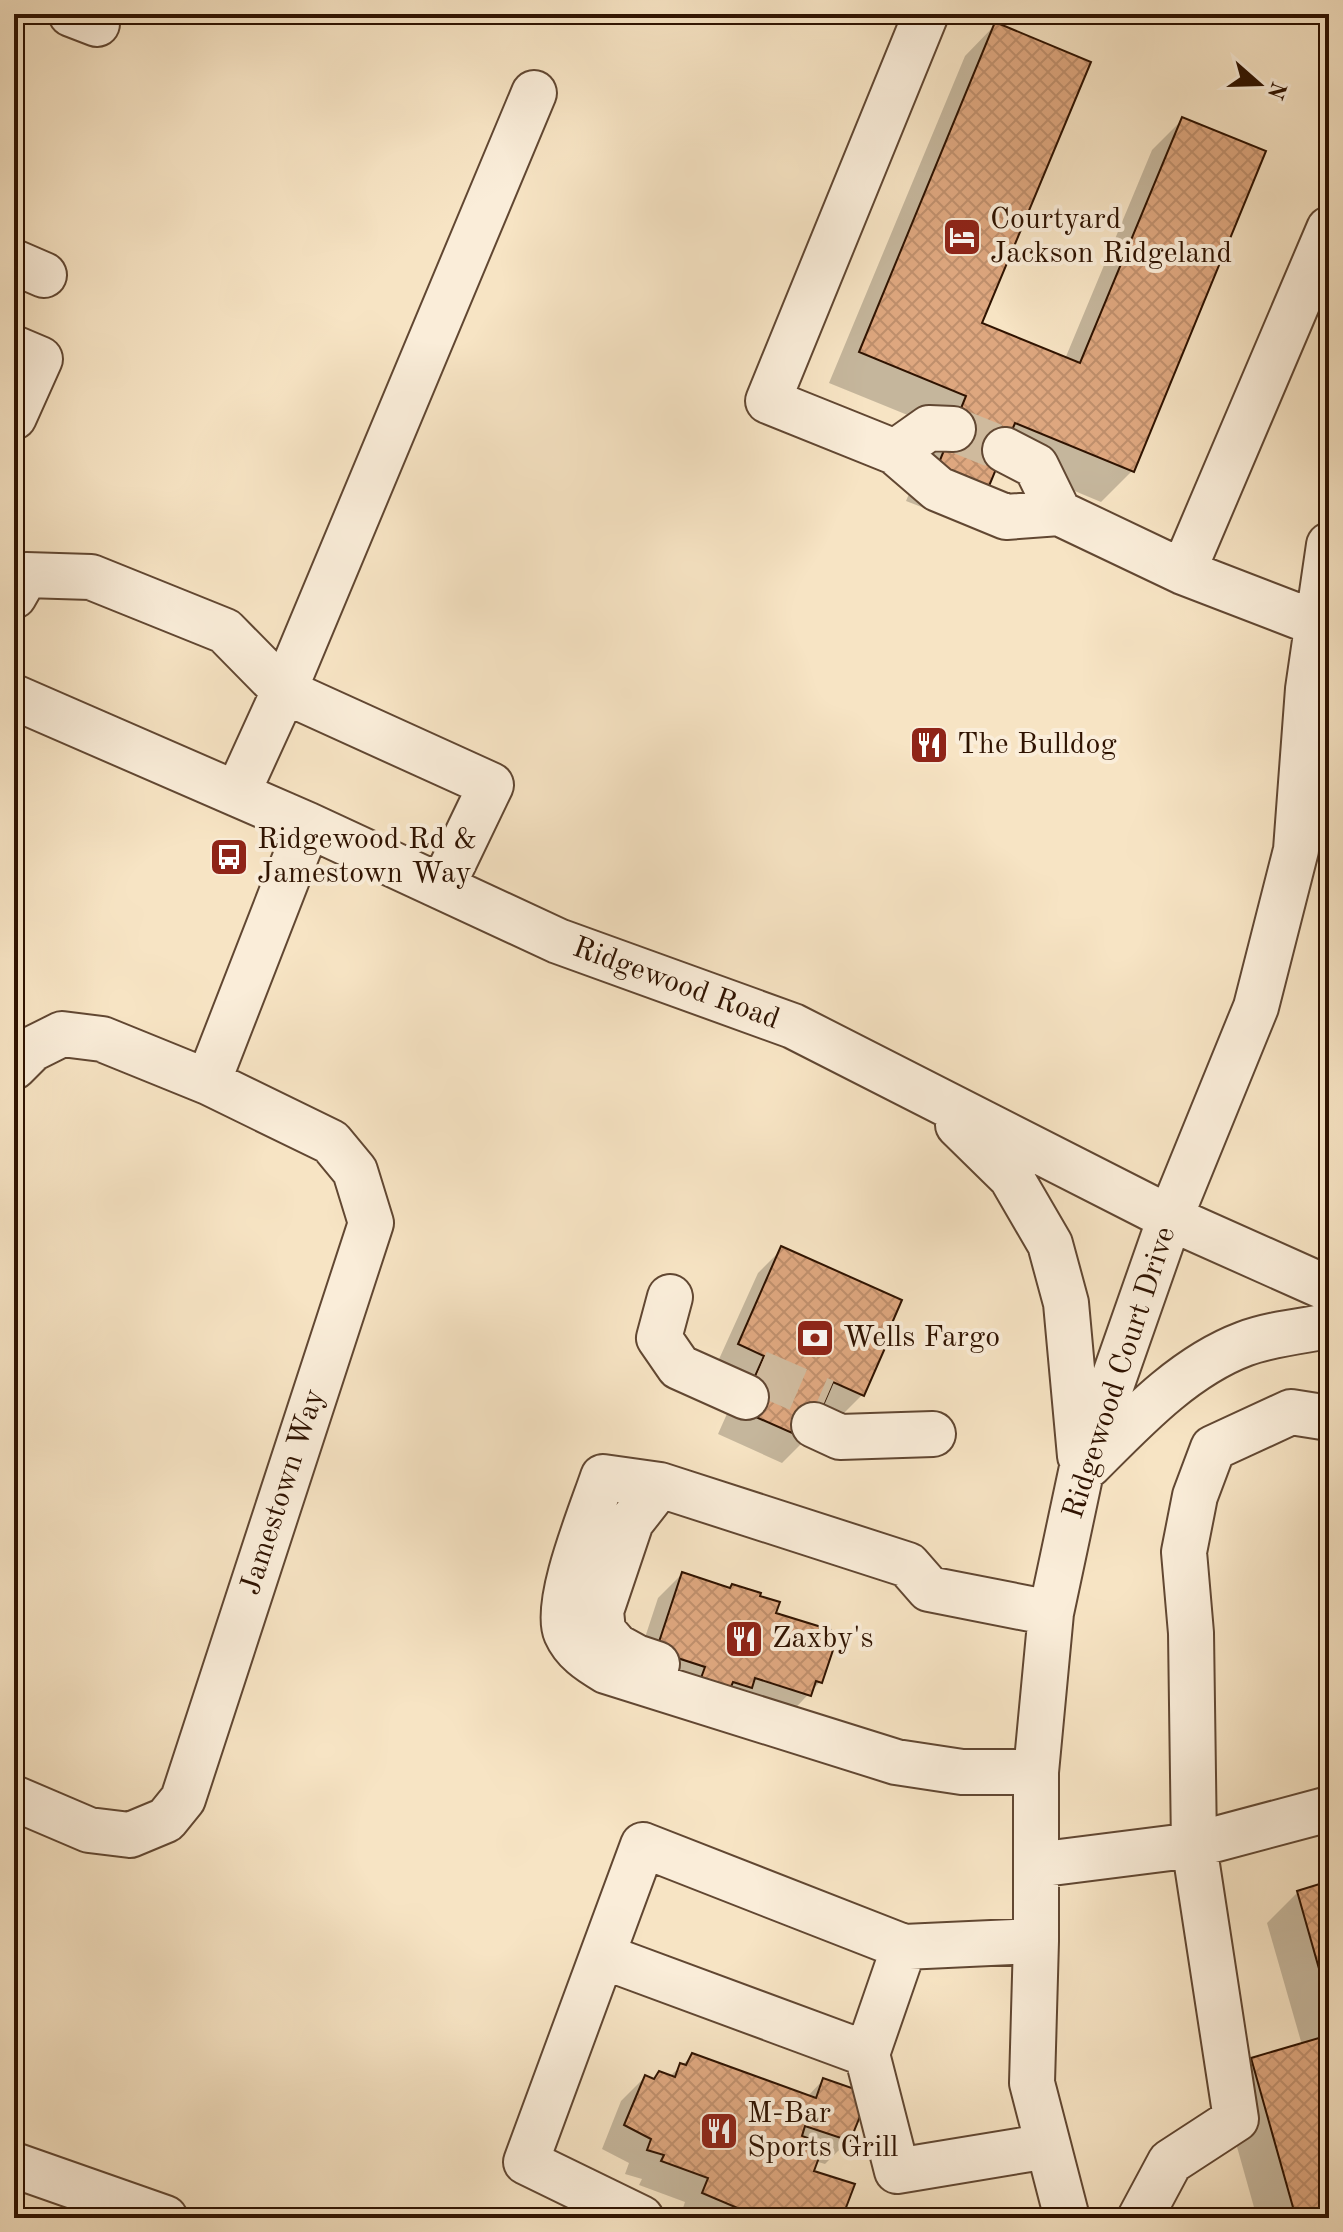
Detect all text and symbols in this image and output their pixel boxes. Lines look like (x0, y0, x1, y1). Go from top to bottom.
north arrow (1219, 44, 1299, 124)
text: N (1263, 78, 1289, 102)
place label: Courtyard Jackson Ridgeland (990, 205, 1232, 269)
hotel icon: Courtyard Jackson Ridgeland (941, 216, 983, 258)
restaurant icon: The Bulldog (908, 724, 950, 766)
place label: The Bulldog (957, 730, 1117, 760)
place label: Ridgewood Rd & Jamestown Way (257, 825, 477, 889)
bus stop icon: Ridgewood Rd & Jamestown Way (208, 836, 250, 878)
street label: Ridgewood Road (569, 933, 783, 1035)
street label: Ridgewood Court Drive (1059, 1223, 1181, 1523)
bank icon: Wells Fargo (794, 1317, 836, 1359)
place label: Wells Fargo (843, 1323, 1000, 1353)
street label: Jamestown Way (236, 1385, 330, 1599)
restaurant icon: Zaxby's (723, 1618, 765, 1660)
place label: Zaxby's (772, 1624, 873, 1654)
place label: M-Bar Sports Grill (747, 2099, 898, 2163)
restaurant icon: M-Bar Sports Grill (698, 2110, 740, 2152)

